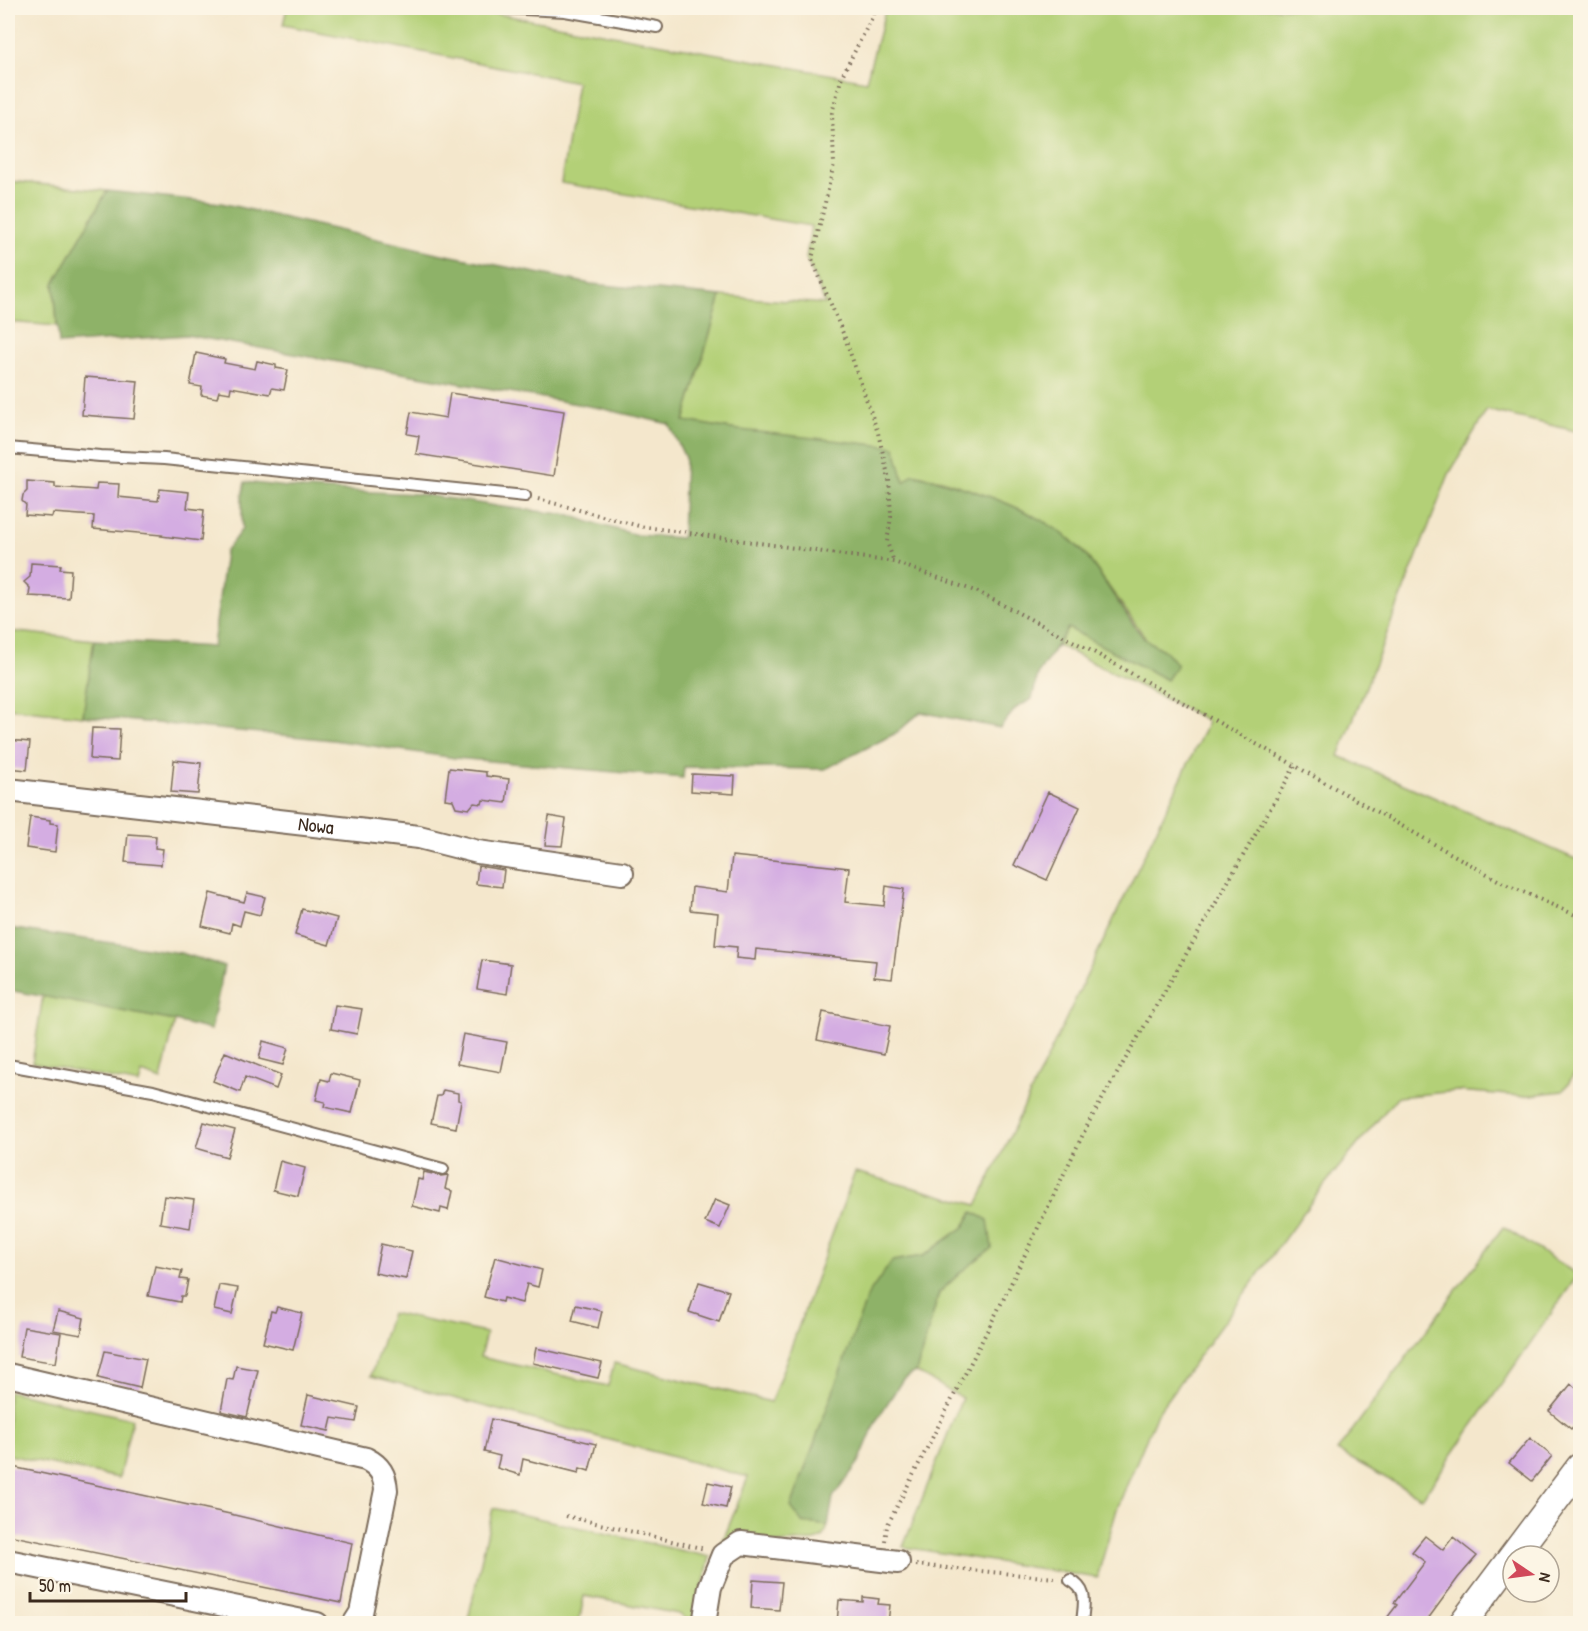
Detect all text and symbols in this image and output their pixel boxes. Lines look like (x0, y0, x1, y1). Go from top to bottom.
street label: Nowa (297, 809, 336, 840)
north arrow (1501, 1544, 1561, 1604)
scale bar (30, 1565, 186, 1603)
text: N (1534, 1571, 1557, 1584)
text: 50 m (39, 1573, 71, 1598)

